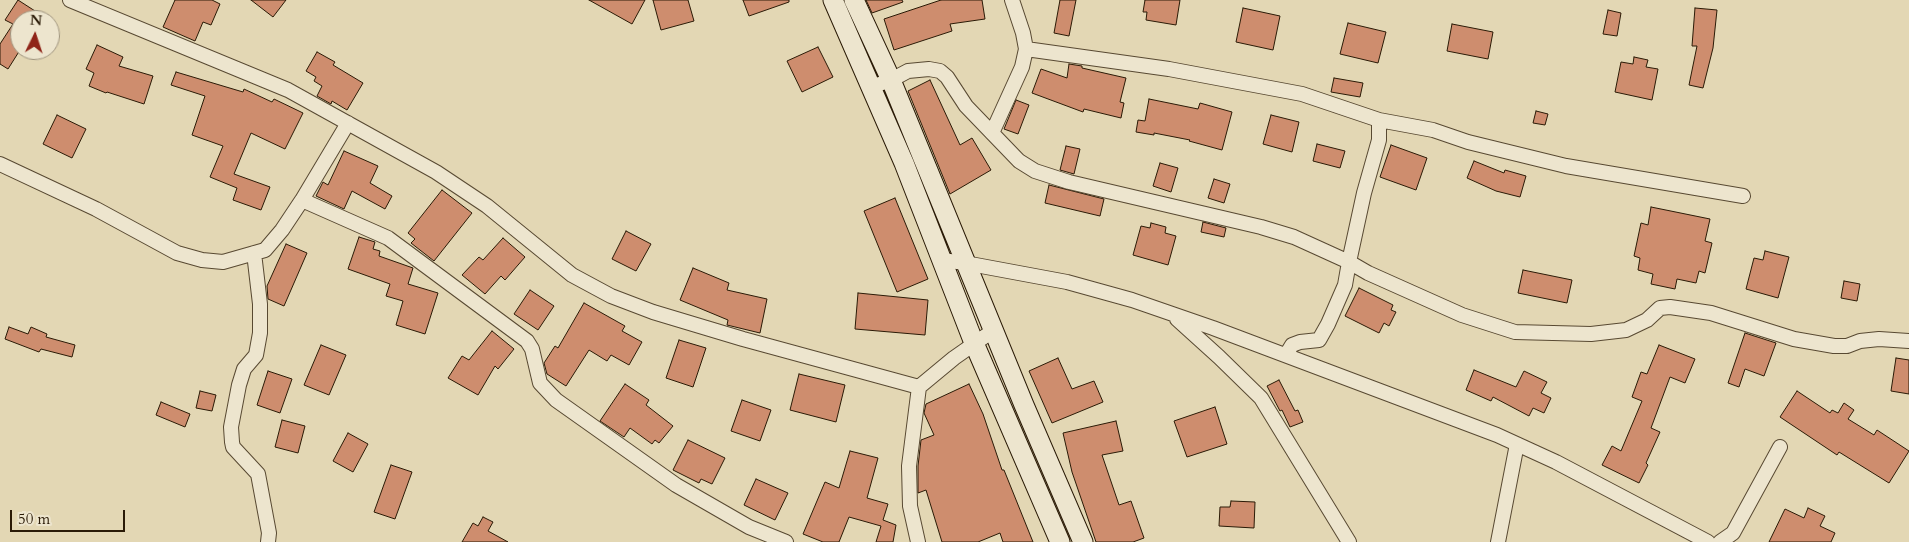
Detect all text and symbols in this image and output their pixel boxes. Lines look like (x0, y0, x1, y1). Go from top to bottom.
north arrow (10, 10, 60, 60)
text: N (29, 11, 43, 30)
scale bar (12, 500, 128, 532)
text: 50 m (18, 509, 50, 529)

